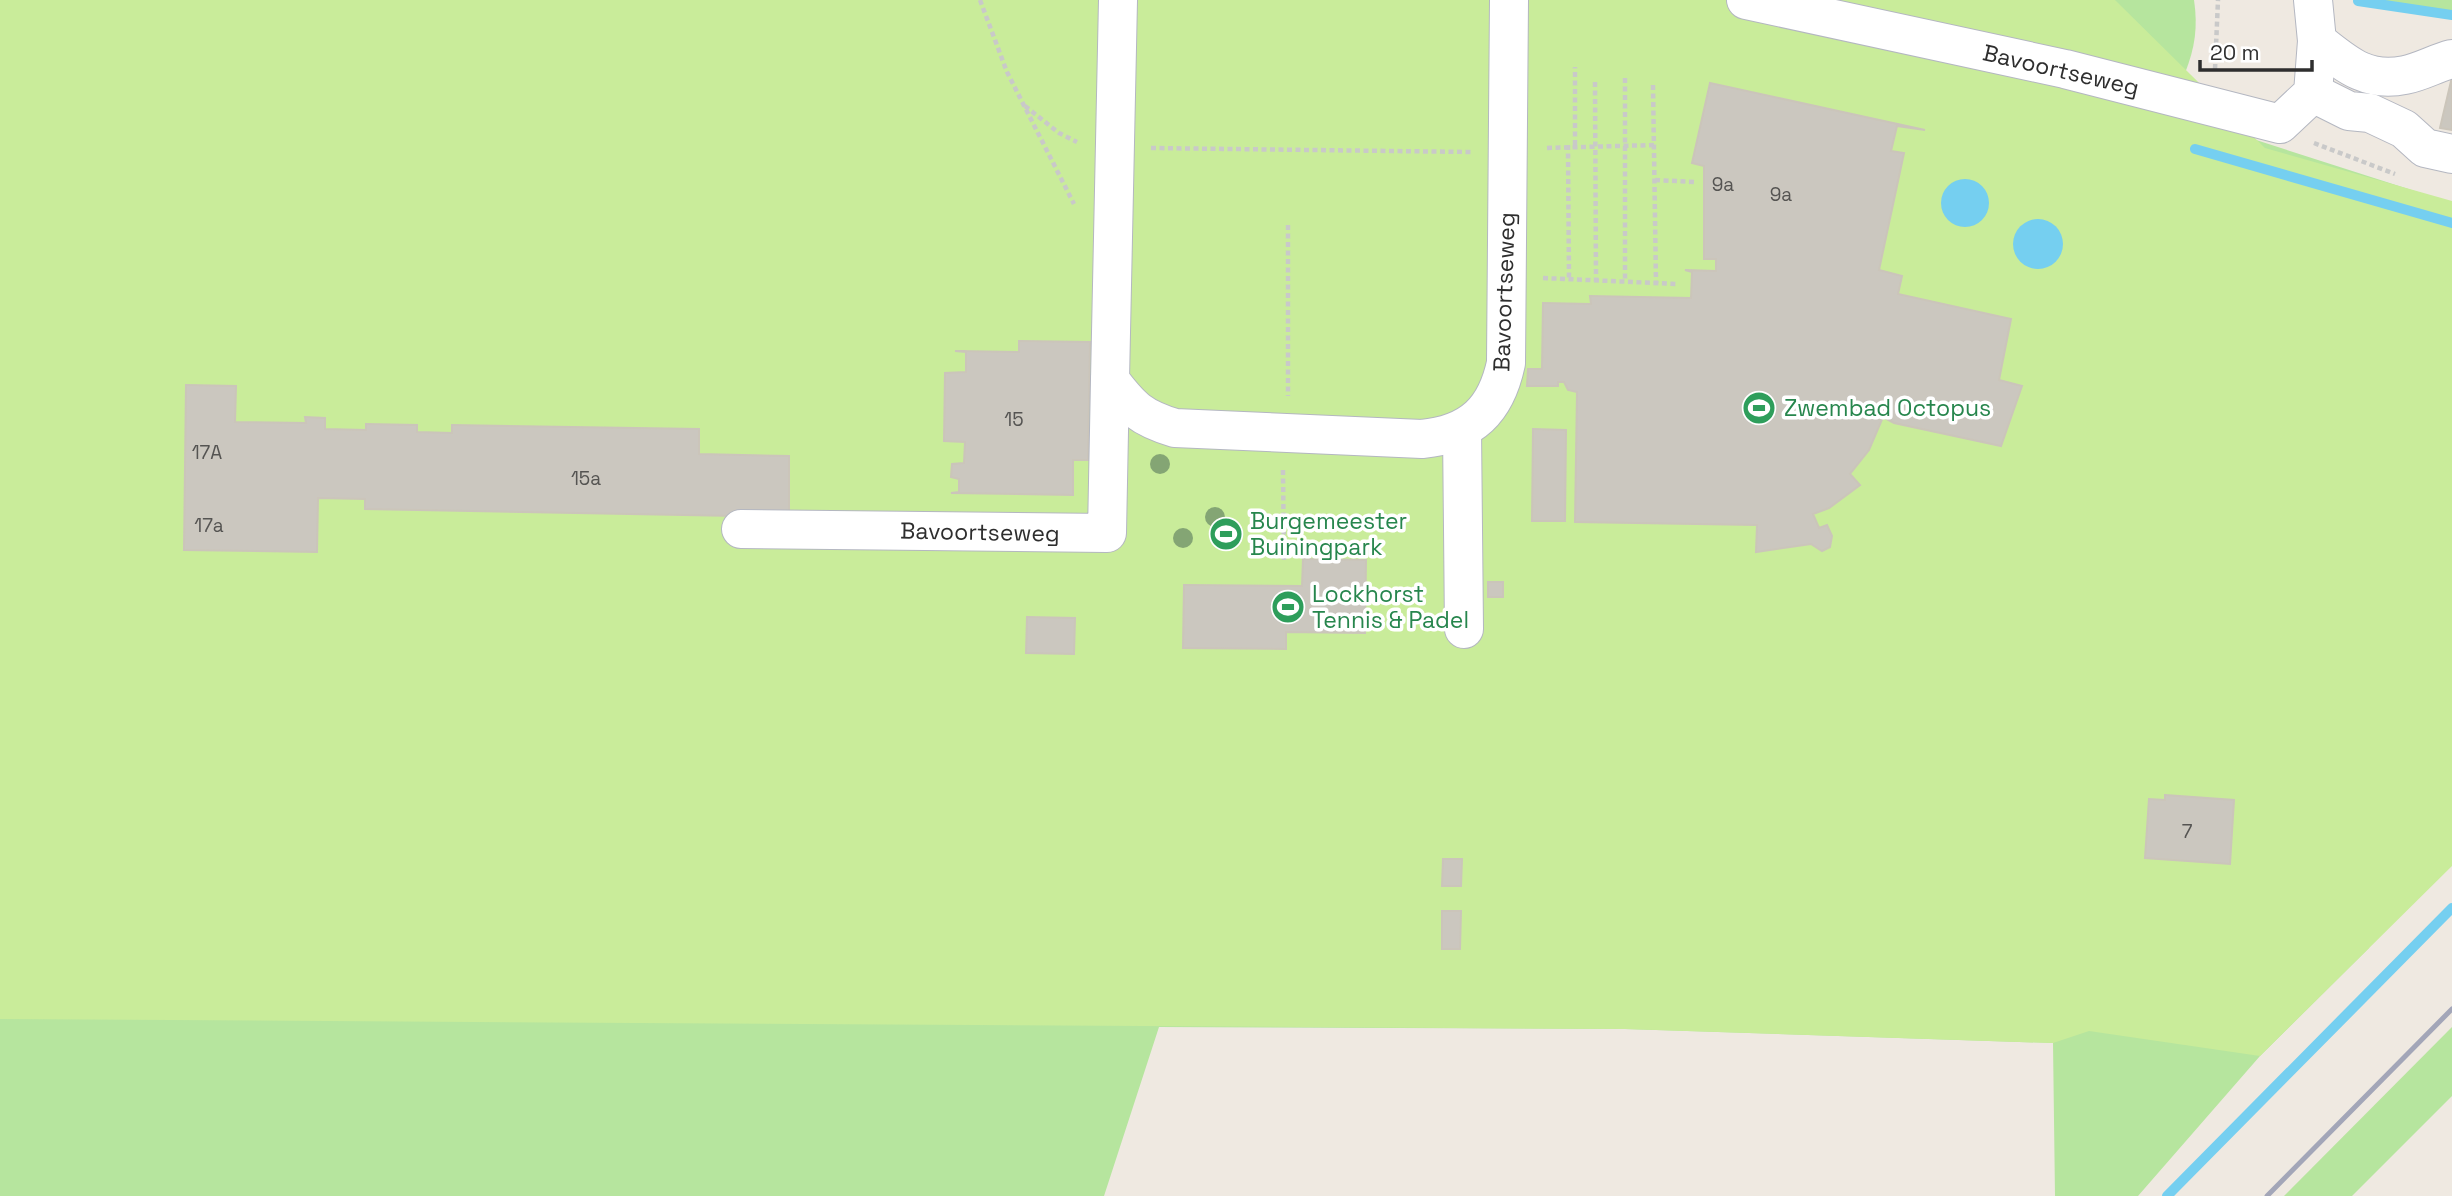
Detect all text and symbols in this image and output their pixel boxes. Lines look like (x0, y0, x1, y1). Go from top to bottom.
scale bar (2200, 28, 2312, 72)
street label: Bavoortseweg (1980, 37, 2142, 103)
text: 20 m (2210, 39, 2260, 66)
house number: 9a (1712, 172, 1734, 197)
house number: 9a (1770, 182, 1792, 207)
street label: Bavoortseweg (1486, 212, 1522, 372)
sports icon: Zwembad Octopus (1740, 389, 1778, 427)
place label: Zwembad Octopus (1784, 393, 1991, 423)
house number: 15 (1004, 407, 1024, 432)
house number: 17A (192, 440, 222, 465)
house number: 15a (571, 466, 601, 491)
place label: Burgemeester Buiningpark (1250, 506, 1407, 562)
house number: 17a (194, 513, 224, 538)
sports icon: Burgemeester Buiningpark (1207, 515, 1245, 553)
street label: Bavoortseweg (900, 516, 1060, 548)
place label: Lockhorst Tennis & Padel (1312, 579, 1469, 635)
sports icon: Lockhorst Tennis & Padel (1269, 588, 1307, 626)
house number: 7 (2182, 819, 2193, 844)

